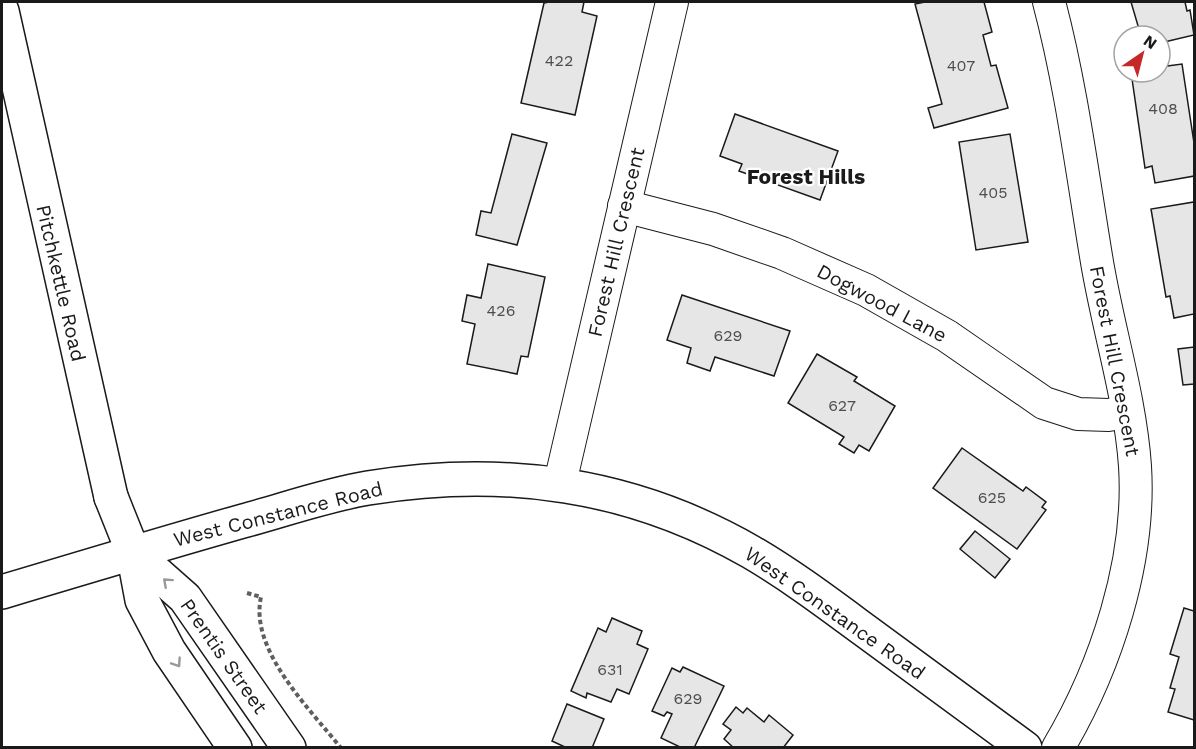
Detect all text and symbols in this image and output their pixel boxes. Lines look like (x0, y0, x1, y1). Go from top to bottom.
north arrow (1112, 24, 1172, 84)
text: N (1140, 31, 1161, 53)
house number: 422 (545, 51, 573, 70)
house number: 407 (947, 56, 975, 75)
house number: 408 (1148, 99, 1178, 118)
street label: Forest Hill Crescent (583, 144, 650, 339)
district label: Forest Hills (747, 164, 865, 189)
house number: 405 (978, 183, 1008, 202)
street label: Pitchkettle Road (31, 202, 91, 364)
street label: Dogwood Lane (813, 259, 951, 347)
street label: Forest Hill Crescent (1085, 264, 1145, 459)
house number: 426 (487, 301, 515, 320)
house number: 629 (714, 326, 742, 345)
house number: 627 (828, 396, 856, 415)
street label: West Constance Road (171, 476, 385, 552)
house number: 625 (978, 488, 1006, 507)
street label: West Constance Road (740, 542, 930, 684)
one-way arrow (164, 578, 174, 589)
street label: Prentis Street (175, 594, 273, 719)
one-way arrow (170, 656, 181, 667)
house number: 631 (597, 660, 623, 679)
house number: 629 (674, 689, 702, 708)

